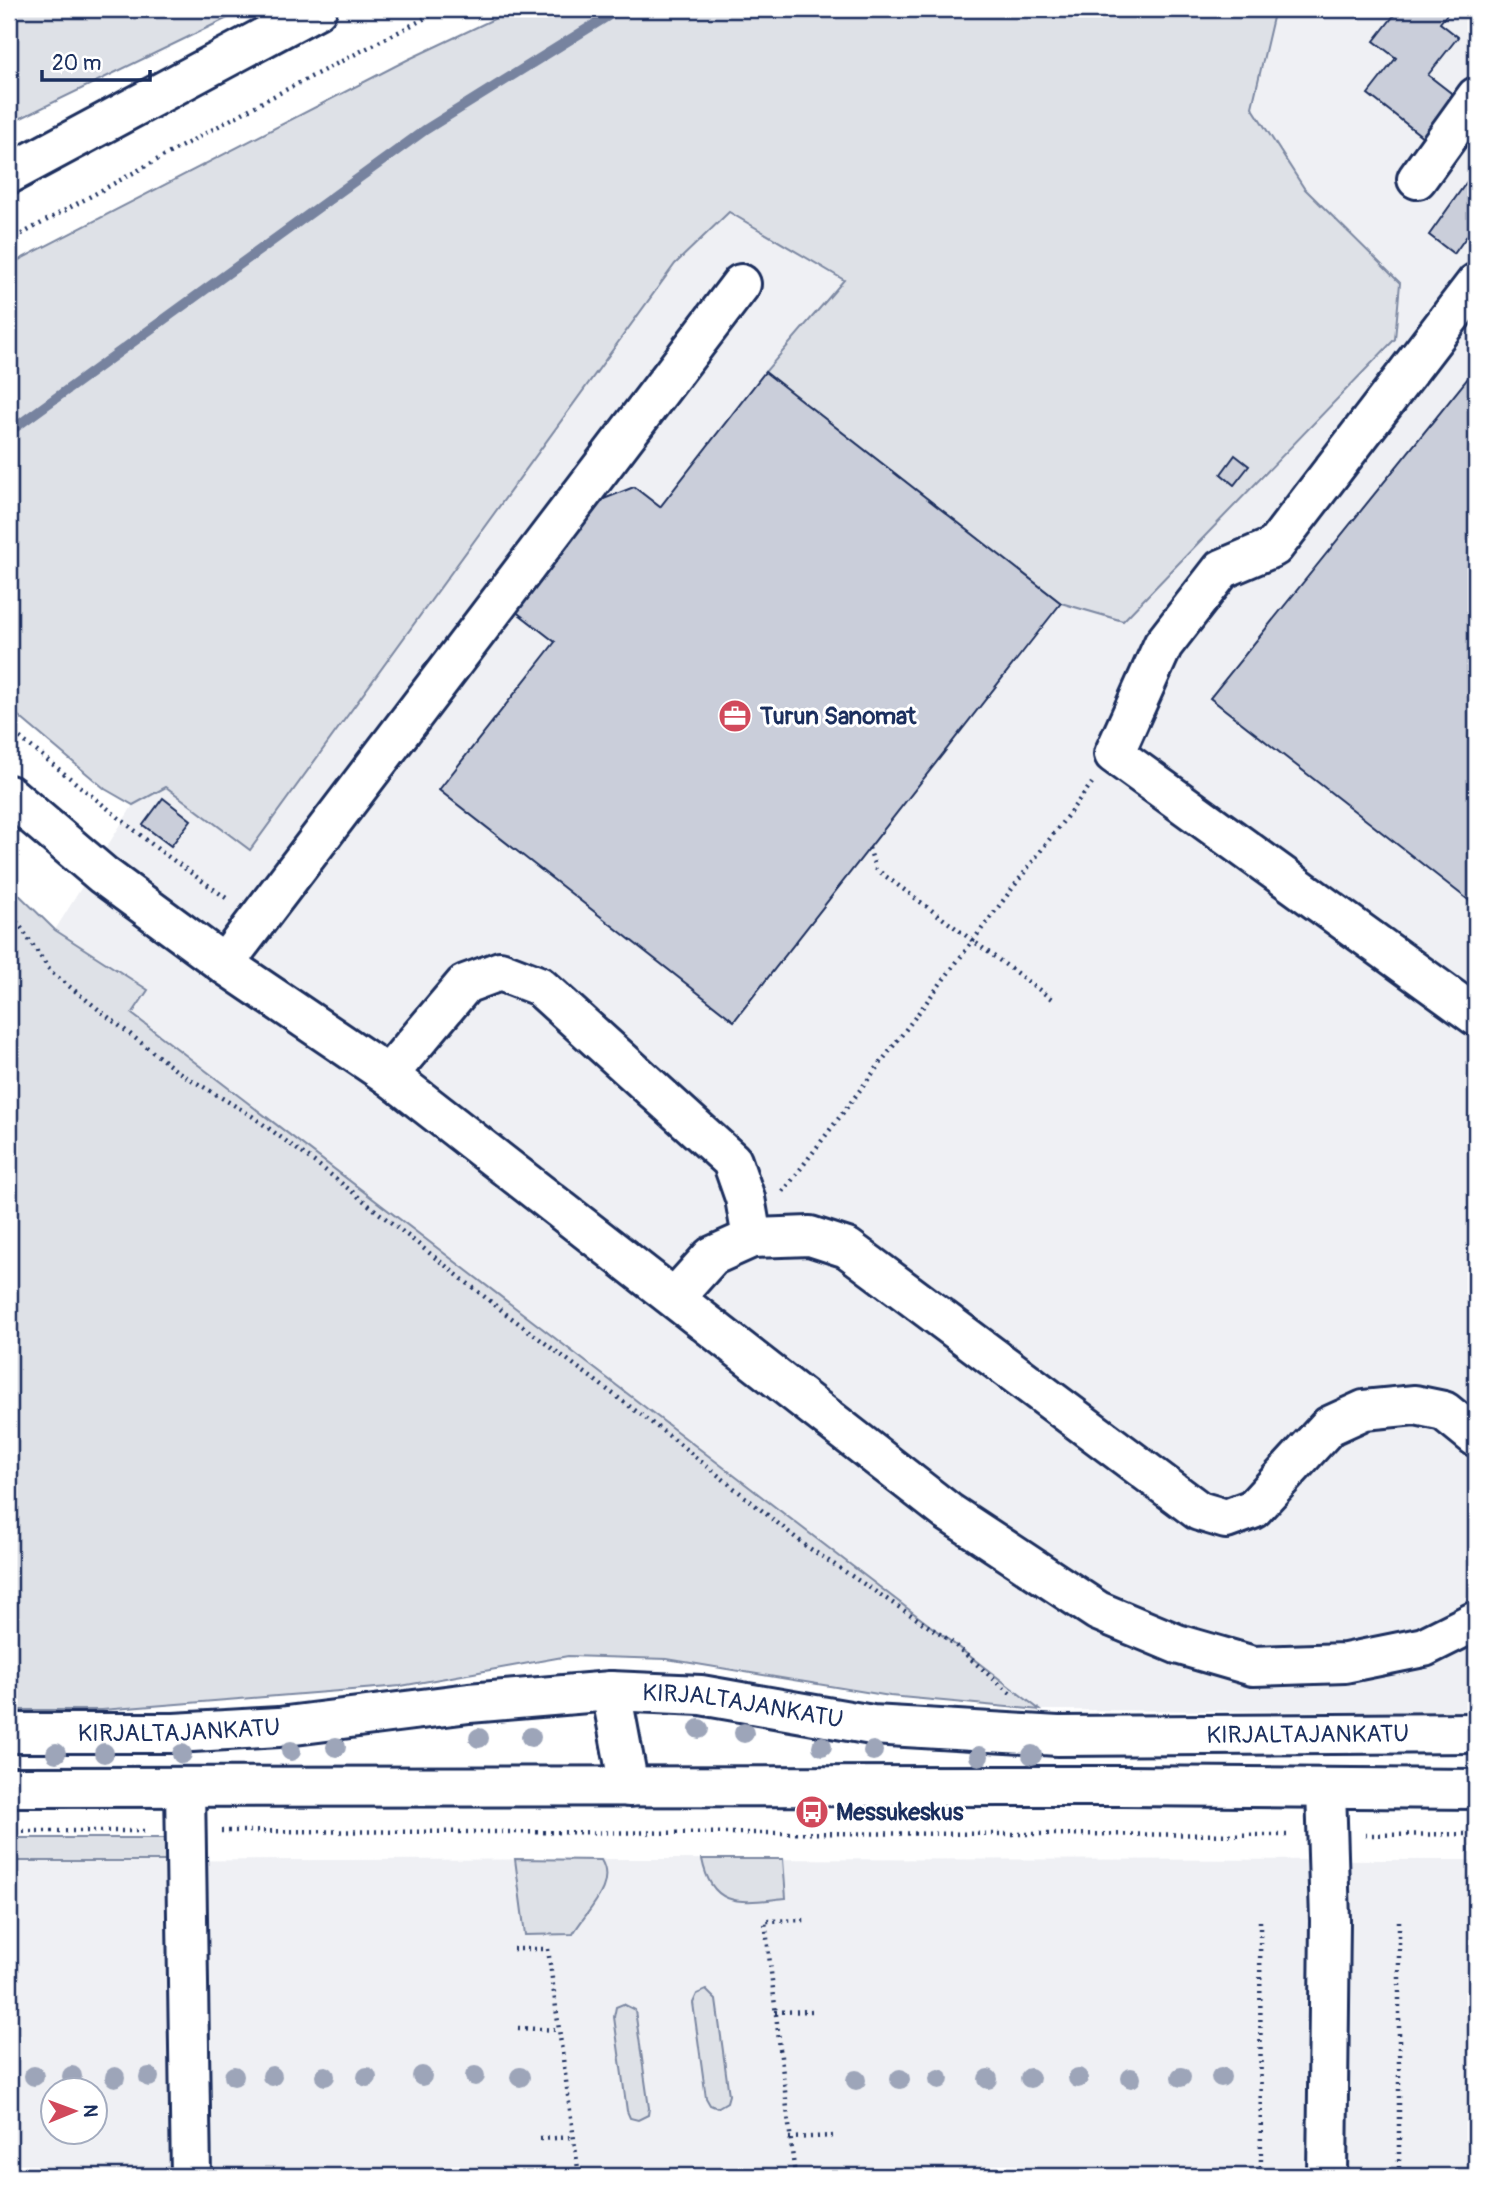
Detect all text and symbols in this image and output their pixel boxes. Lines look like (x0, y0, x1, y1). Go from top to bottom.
scale bar (42, 38, 150, 82)
text: 20 m (52, 50, 101, 77)
office icon: Turun Sanomat (716, 697, 754, 735)
place label: Turun Sanomat (759, 702, 918, 731)
street label: KIRJALTAJANKATU (642, 1678, 845, 1734)
street label: KIRJALTAJANKATU (78, 1712, 281, 1748)
street label: KIRJALTAJANKATU (1206, 1719, 1409, 1749)
bus stop icon: Messukeskus (793, 1793, 831, 1831)
place label: Messukeskus (836, 1798, 964, 1827)
north arrow (38, 2076, 108, 2146)
text: N (78, 2104, 102, 2117)

